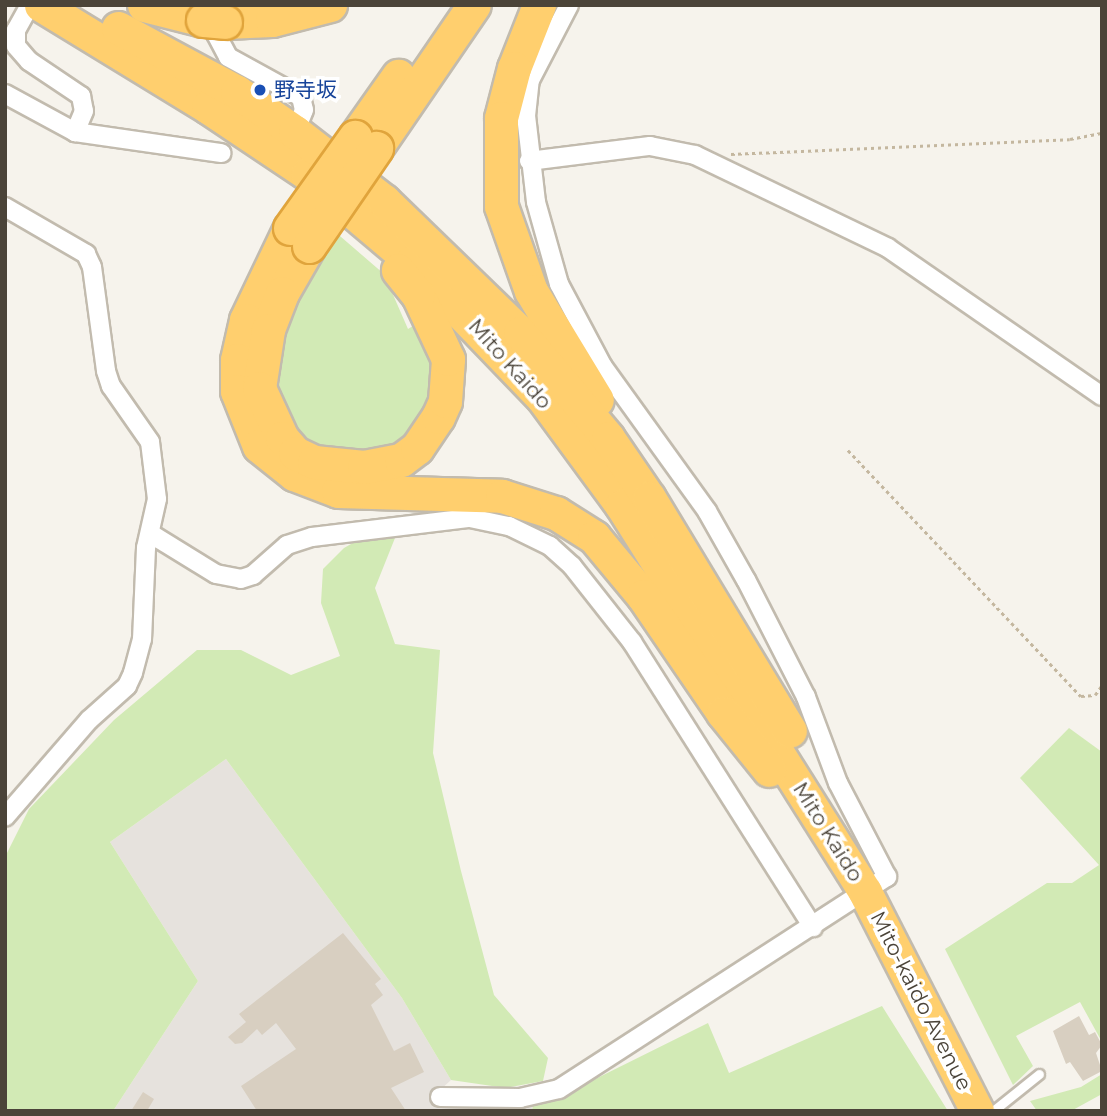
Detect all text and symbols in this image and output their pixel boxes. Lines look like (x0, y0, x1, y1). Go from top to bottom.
place label: 野寺坂 (274, 77, 337, 103)
marker: 野寺坂 (252, 82, 268, 98)
street label: Mito Kaido (463, 314, 557, 414)
street label: Mito Kaido (788, 778, 868, 886)
street label: Mito-kaido Avenue (865, 907, 977, 1095)

